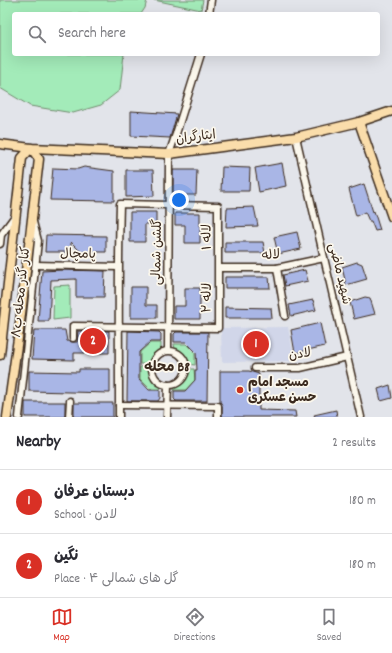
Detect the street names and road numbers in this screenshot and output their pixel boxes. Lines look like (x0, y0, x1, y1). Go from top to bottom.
street label: ایثارگران (175, 126, 217, 150)
street label: گلشن شمالی (148, 218, 168, 285)
street label: لاله ۱ (198, 224, 218, 250)
street label: شهید ماضی (323, 241, 355, 307)
street label: کنار گذر محله ب۸ (8, 245, 36, 339)
street label: پامچال (60, 245, 96, 265)
street label: لاله (261, 246, 281, 266)
street label: لاله ۲ (198, 283, 218, 313)
street label: لادن (288, 344, 312, 366)

